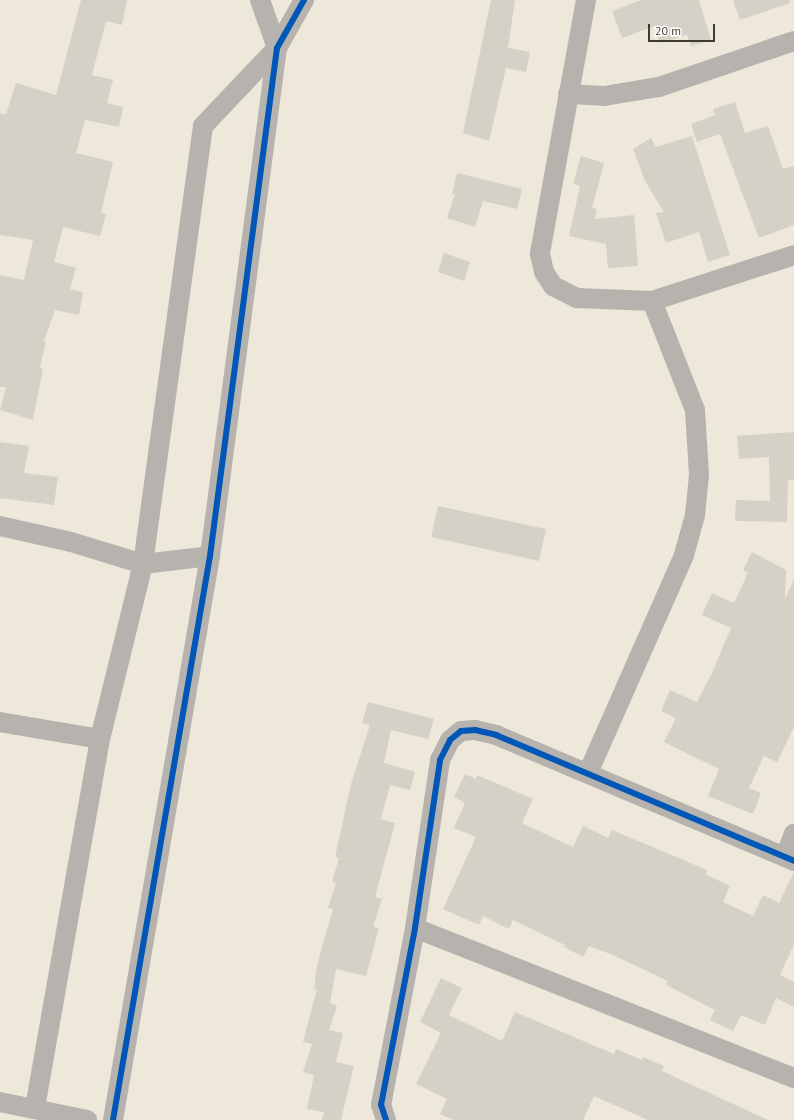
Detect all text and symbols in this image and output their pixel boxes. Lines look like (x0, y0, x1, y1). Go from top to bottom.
scale bar (650, 16, 717, 42)
text: 20 m (655, 23, 681, 38)

